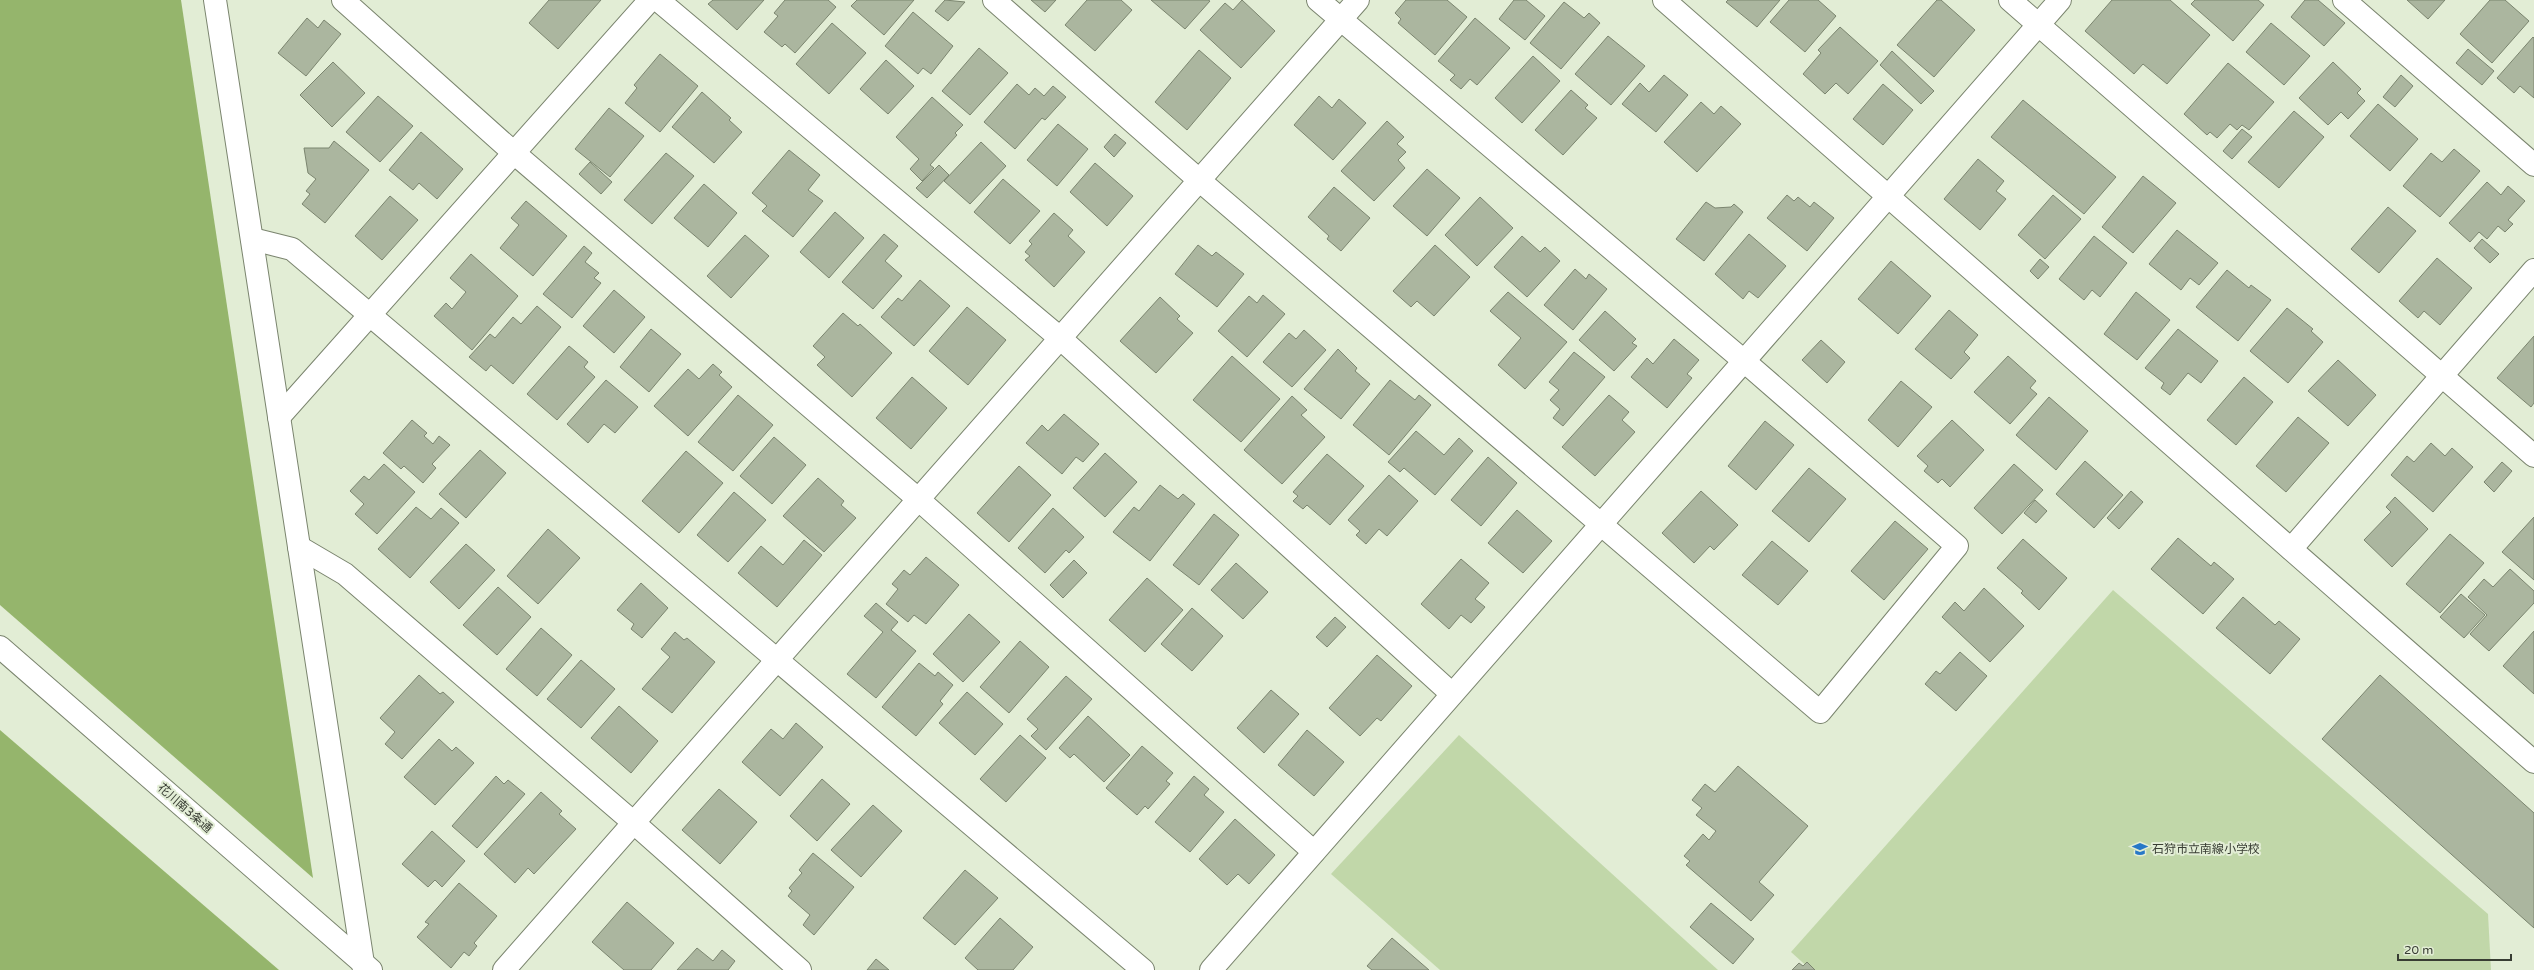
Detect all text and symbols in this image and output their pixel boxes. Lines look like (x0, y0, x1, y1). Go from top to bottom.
street label: 花川南3条通 (155, 781, 215, 835)
school or university icon: 石狩市立南線小学校 (2131, 840, 2149, 858)
place label: 石狩市立南線小学校 (2152, 842, 2260, 856)
scale bar (2398, 936, 2511, 962)
text: 20 m (2404, 943, 2433, 957)

